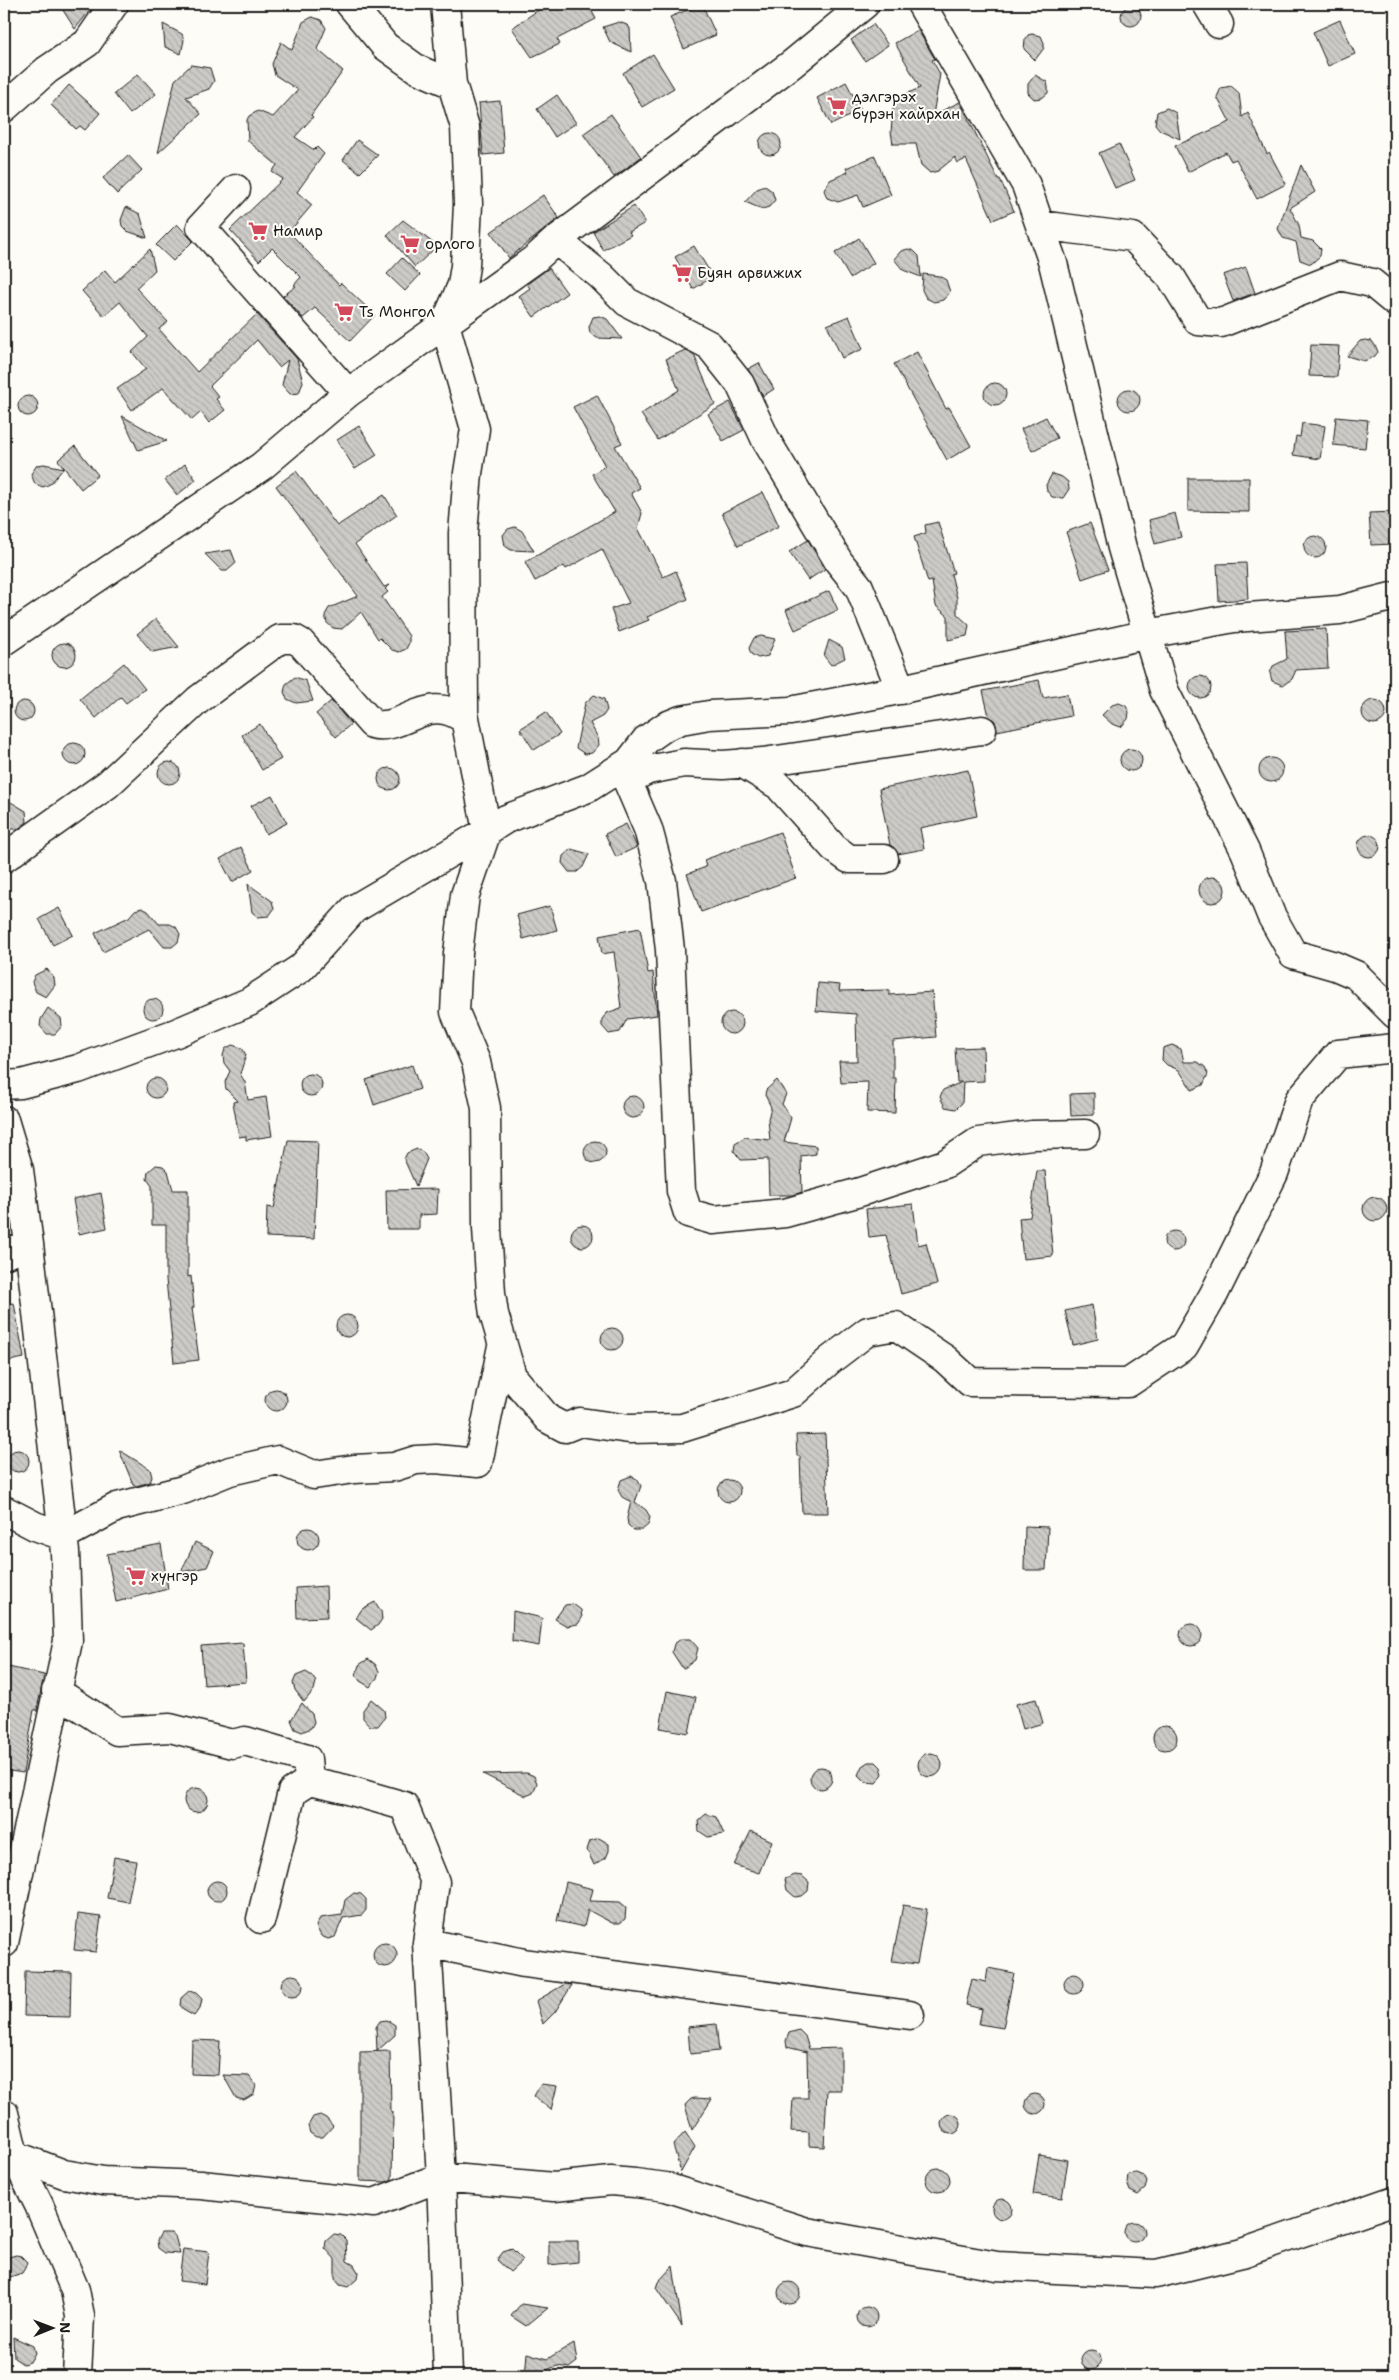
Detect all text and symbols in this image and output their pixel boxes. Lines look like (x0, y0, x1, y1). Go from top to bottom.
place label: дэлгэрэх бүрэн хайрхан (852, 87, 960, 124)
supermarket icon: дэлгэрэх бүрэн хайрхан (826, 95, 848, 117)
supermarket icon: Намир (247, 220, 269, 242)
place label: Намир (273, 221, 323, 241)
supermarket icon: орлого (399, 233, 421, 255)
place label: орлого (425, 234, 475, 254)
supermarket icon: Буян арвижих (671, 262, 693, 284)
place label: Буян арвижих (697, 263, 802, 283)
supermarket icon: Ts Монгол (333, 301, 355, 323)
place label: Ts Монгол (359, 302, 435, 322)
supermarket icon: хүнгэр (125, 1565, 147, 1587)
place label: хүнгэр (151, 1566, 198, 1586)
north arrow (28, 2302, 78, 2352)
text: N (56, 2322, 74, 2333)

